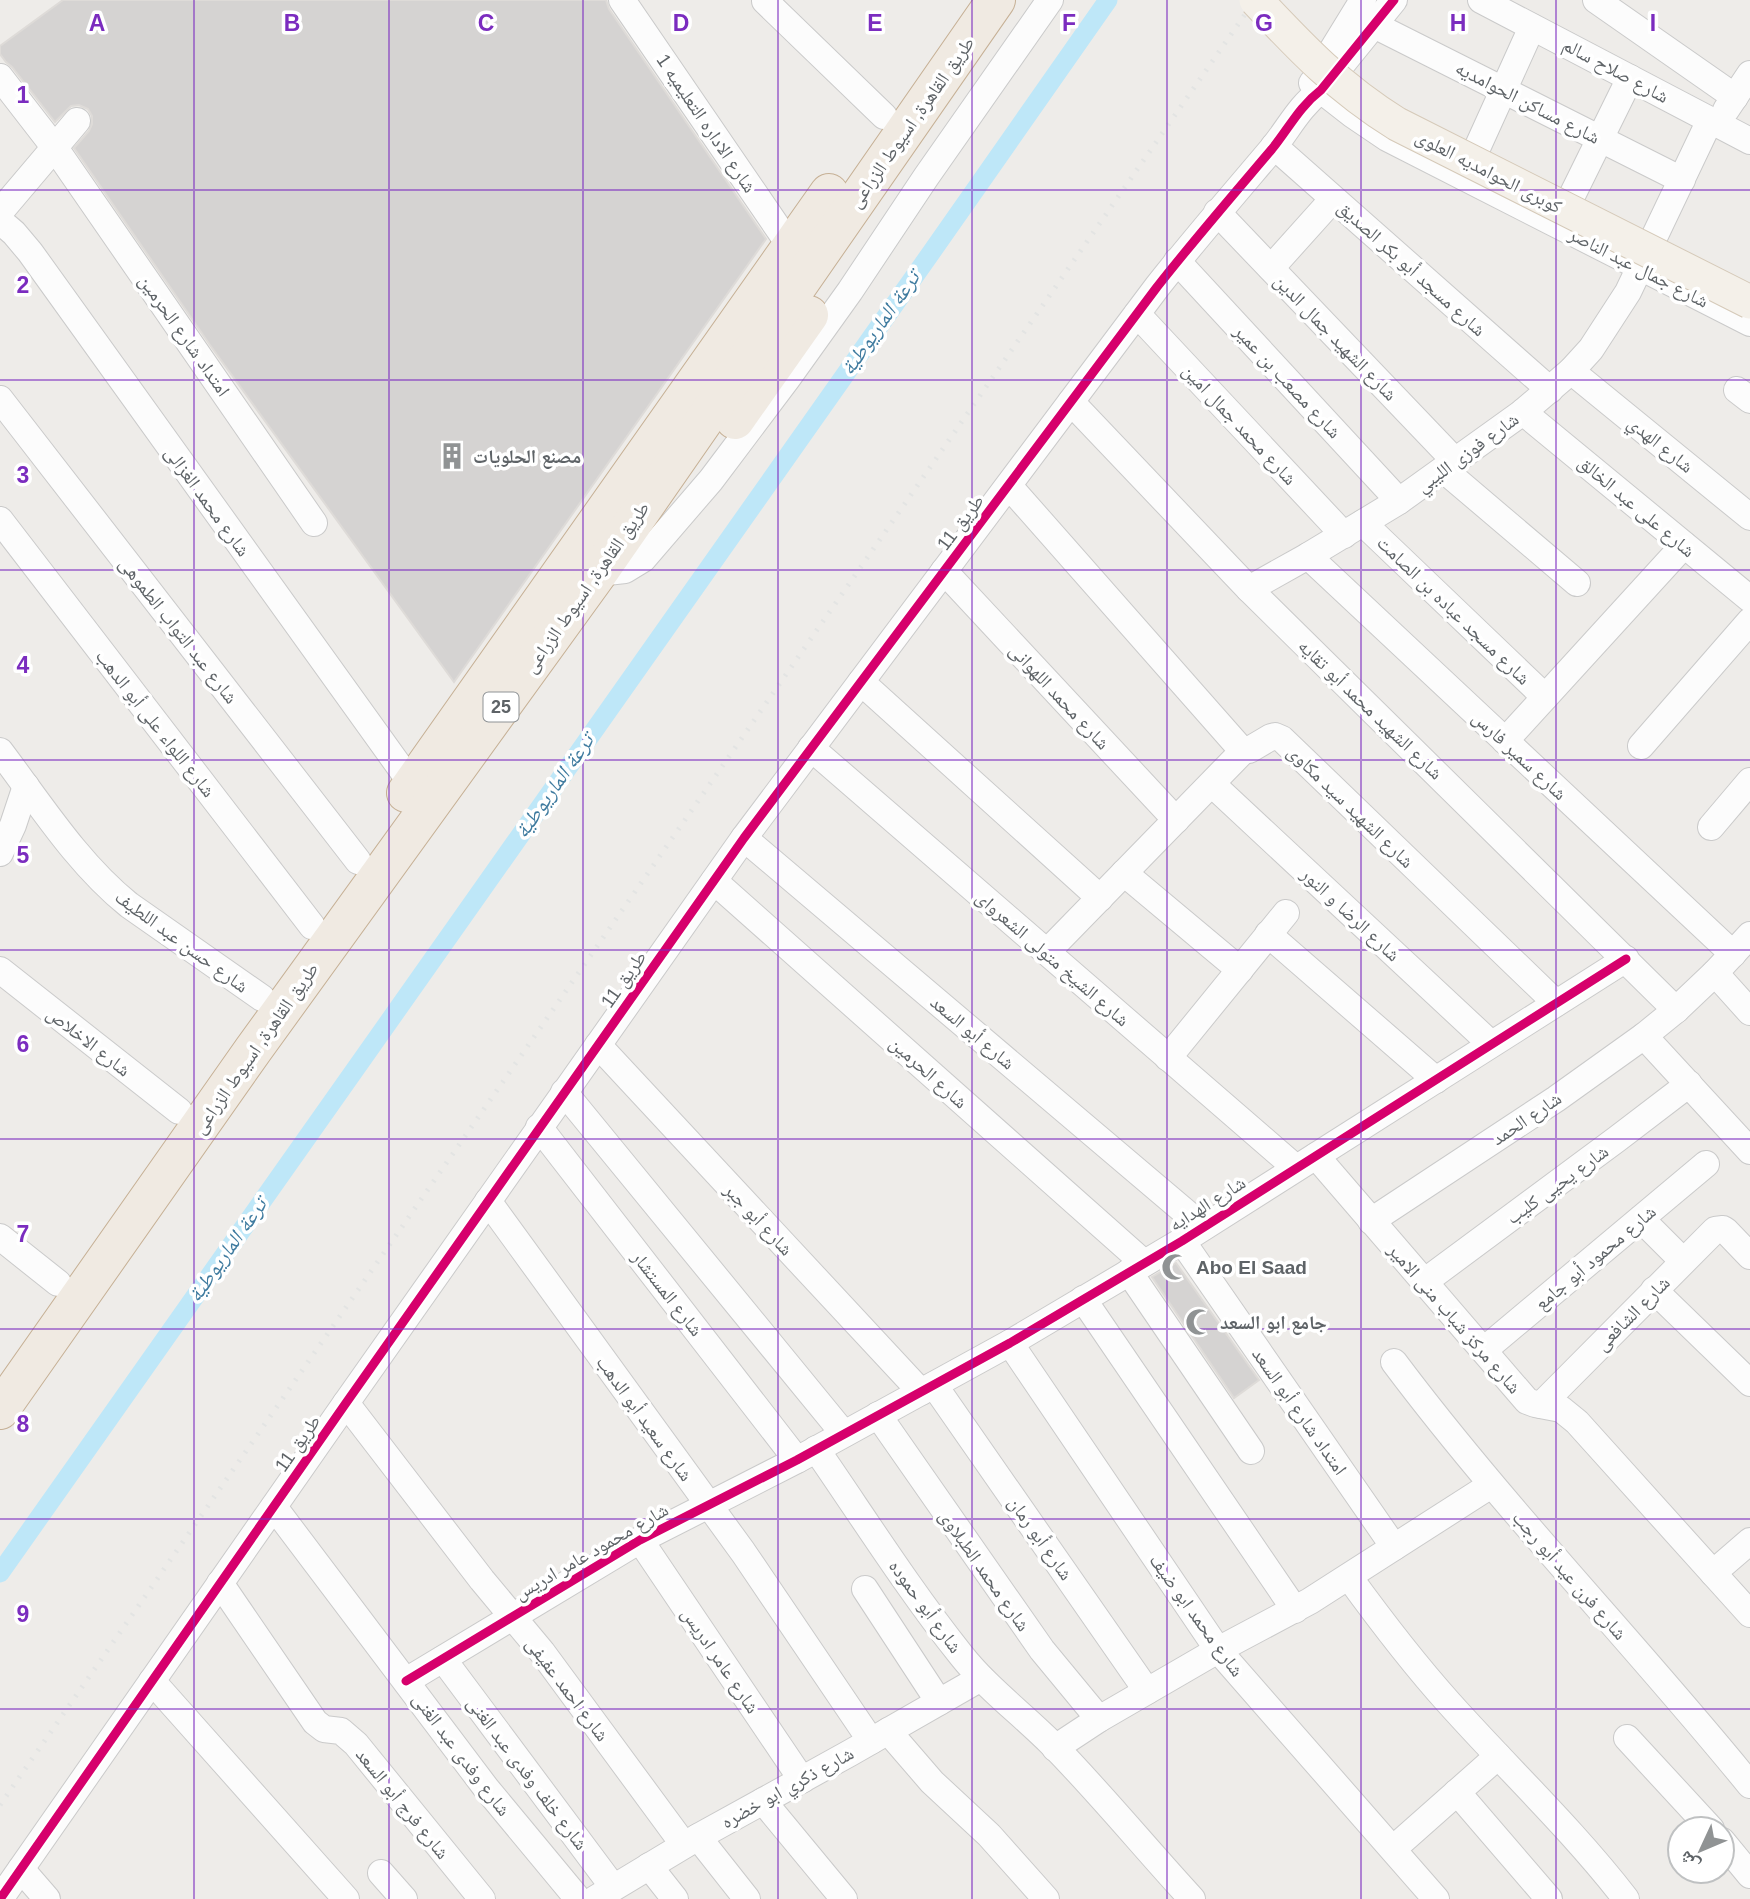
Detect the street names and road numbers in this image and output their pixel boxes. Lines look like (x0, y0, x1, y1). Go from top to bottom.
street label: طريق القاهرة, اسيوط الزراعى (844, 33, 979, 212)
street label: شارع صلاح سالم (1558, 34, 1672, 109)
street label: شارع الاداره التعليميه 1 (652, 50, 761, 197)
street label: شارع مساكن الحوامديه (1452, 57, 1603, 149)
street label: كوبرى الحوامديه العلوى (1412, 126, 1565, 218)
street label: شارع مسجد أبو بكر الصديق (1333, 196, 1490, 341)
street label: شارع جمال عبد الناصر (1564, 223, 1712, 313)
street label: امتداد شارع الحرمين (134, 270, 234, 401)
street label: شارع الشهيد جمال الدين (1269, 270, 1401, 406)
street label: شارع مصعب بن عمير (1228, 320, 1345, 443)
street label: شارع محمد جمال امين (1178, 360, 1301, 490)
street label: شارع فوزى الليبي (1412, 408, 1525, 500)
street label: شارع الهدي (1621, 412, 1698, 481)
street label: شارع محمد الغزالى (160, 442, 254, 561)
street label: شارع على عبد الخالق (1573, 452, 1699, 562)
street label: طريق 11 (933, 490, 989, 555)
street label: طريق القاهرة, اسيوط الزراعى (519, 498, 654, 677)
street label: شارع مسجد عباده بن الصامت (1372, 532, 1534, 690)
street label: شارع عبد التواب الطموهى (114, 553, 242, 708)
street label: شارع الشهيد محمد أبو تقايه (1294, 635, 1448, 784)
street label: شارع محمد اللهوانى (1005, 639, 1114, 754)
street label: شارع اللواء على أبو الدهب (91, 645, 220, 802)
road number: 25 (484, 692, 518, 722)
street label: شارع سمير فارس (1468, 706, 1571, 805)
street label: شارع الشهيد سيد مكاوى (1282, 741, 1418, 873)
street label: شارع الرضا و النور (1296, 863, 1404, 966)
street label: شارع حسن عبد اللطيف (110, 886, 252, 998)
street label: شارع الشيخ متولى الشعرواى (971, 886, 1133, 1032)
street label: طريق 11 (596, 947, 651, 1012)
street label: طريق القاهرة, اسيوط الزراعى (188, 959, 323, 1138)
street label: شارع أبو السعد (926, 991, 1019, 1074)
street label: شارع الاخلاص (42, 1002, 135, 1081)
street label: شارع الحرمين (885, 1032, 972, 1113)
street label: شارع الحمد (1487, 1087, 1566, 1150)
street label: شارع يحيى كليب (1502, 1140, 1613, 1229)
street label: شارع الهدايه (1165, 1172, 1250, 1236)
street label: شارع أبو جبر (719, 1178, 798, 1260)
street label: شارع محمود أبو جامع (1530, 1200, 1661, 1316)
street label: شارع مركز شباب منى الامير (1382, 1238, 1525, 1398)
street label: شارع المستشار (627, 1246, 707, 1341)
street label: شارع الشافعى (1591, 1272, 1675, 1356)
street label: امتداد شارع أبو السعد (1247, 1343, 1352, 1479)
street label: شارع سعيد أبو الدهب (591, 1351, 698, 1486)
street label: طريق 11 (270, 1411, 325, 1476)
street label: شارع أبو رمان (1003, 1492, 1078, 1585)
street label: شارع محمود عامر ادريس (511, 1499, 672, 1605)
street label: شارع محمد الطبلاوى (934, 1506, 1034, 1636)
street label: شارع فرن عيد أبو رجب (1507, 1506, 1632, 1644)
street label: شارع محمد ابو ضيف (1144, 1550, 1248, 1681)
street label: شارع أبو حموده (884, 1555, 967, 1657)
street label: شارع عامر ادريس (677, 1603, 764, 1718)
street label: شارع احمد عفيفى (521, 1633, 613, 1746)
street label: شارع وفدى عبد الغنى (408, 1689, 515, 1821)
street label: شارع خلف وفدى عبد الغنى (462, 1693, 592, 1855)
street label: شارع ذكري ابو خضره (717, 1742, 859, 1837)
street label: شارع فرج أبو السعد (351, 1743, 454, 1864)

